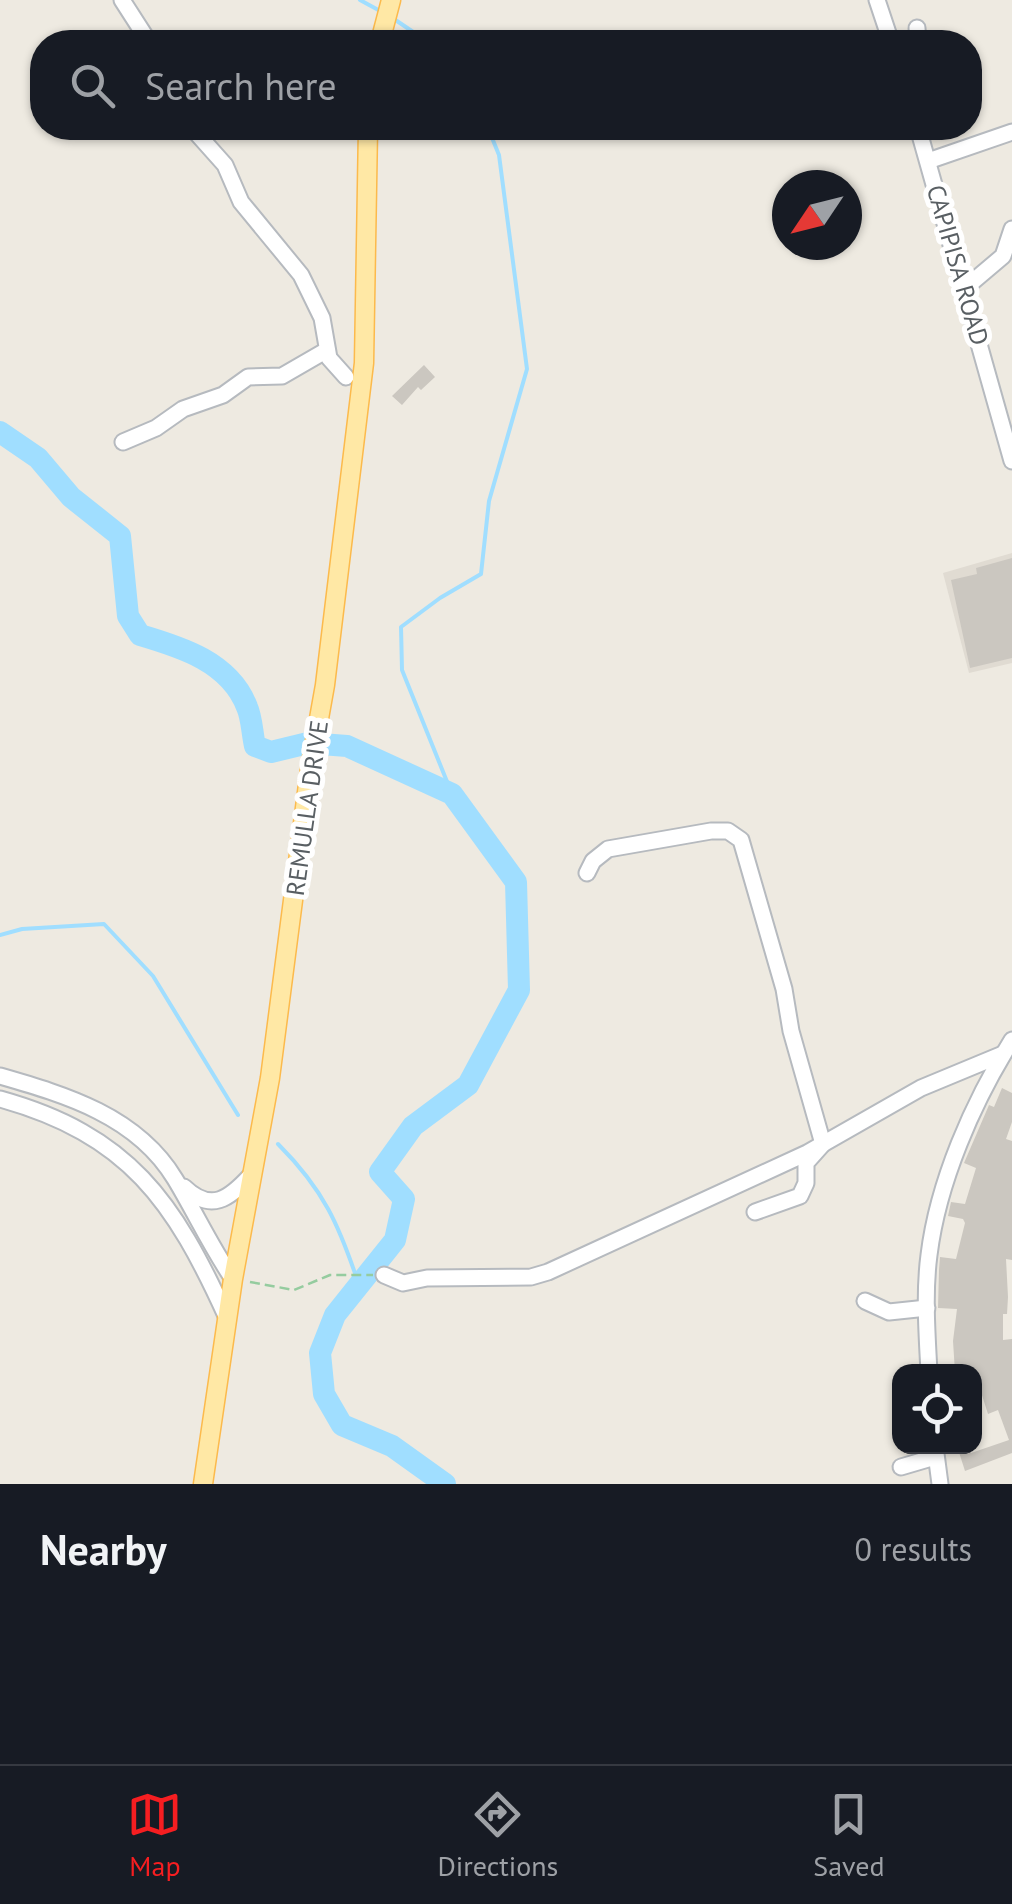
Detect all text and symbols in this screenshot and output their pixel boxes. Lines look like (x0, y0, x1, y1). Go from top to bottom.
search box (30, 30, 982, 140)
icon: search (65, 58, 120, 113)
text: Search here (145, 61, 337, 110)
north arrow (772, 170, 862, 260)
street label: CAPIPISA ROAD (920, 181, 996, 349)
street label: REMULLA DRIVE (279, 718, 335, 898)
map controls (892, 1364, 982, 1454)
button: locate (892, 1364, 982, 1454)
text: Nearby (40, 1522, 167, 1577)
text: 0 results (854, 1528, 972, 1570)
tab: Map (127, 1787, 182, 1884)
tab: Directions (437, 1787, 558, 1884)
tab: Saved (813, 1787, 885, 1884)

